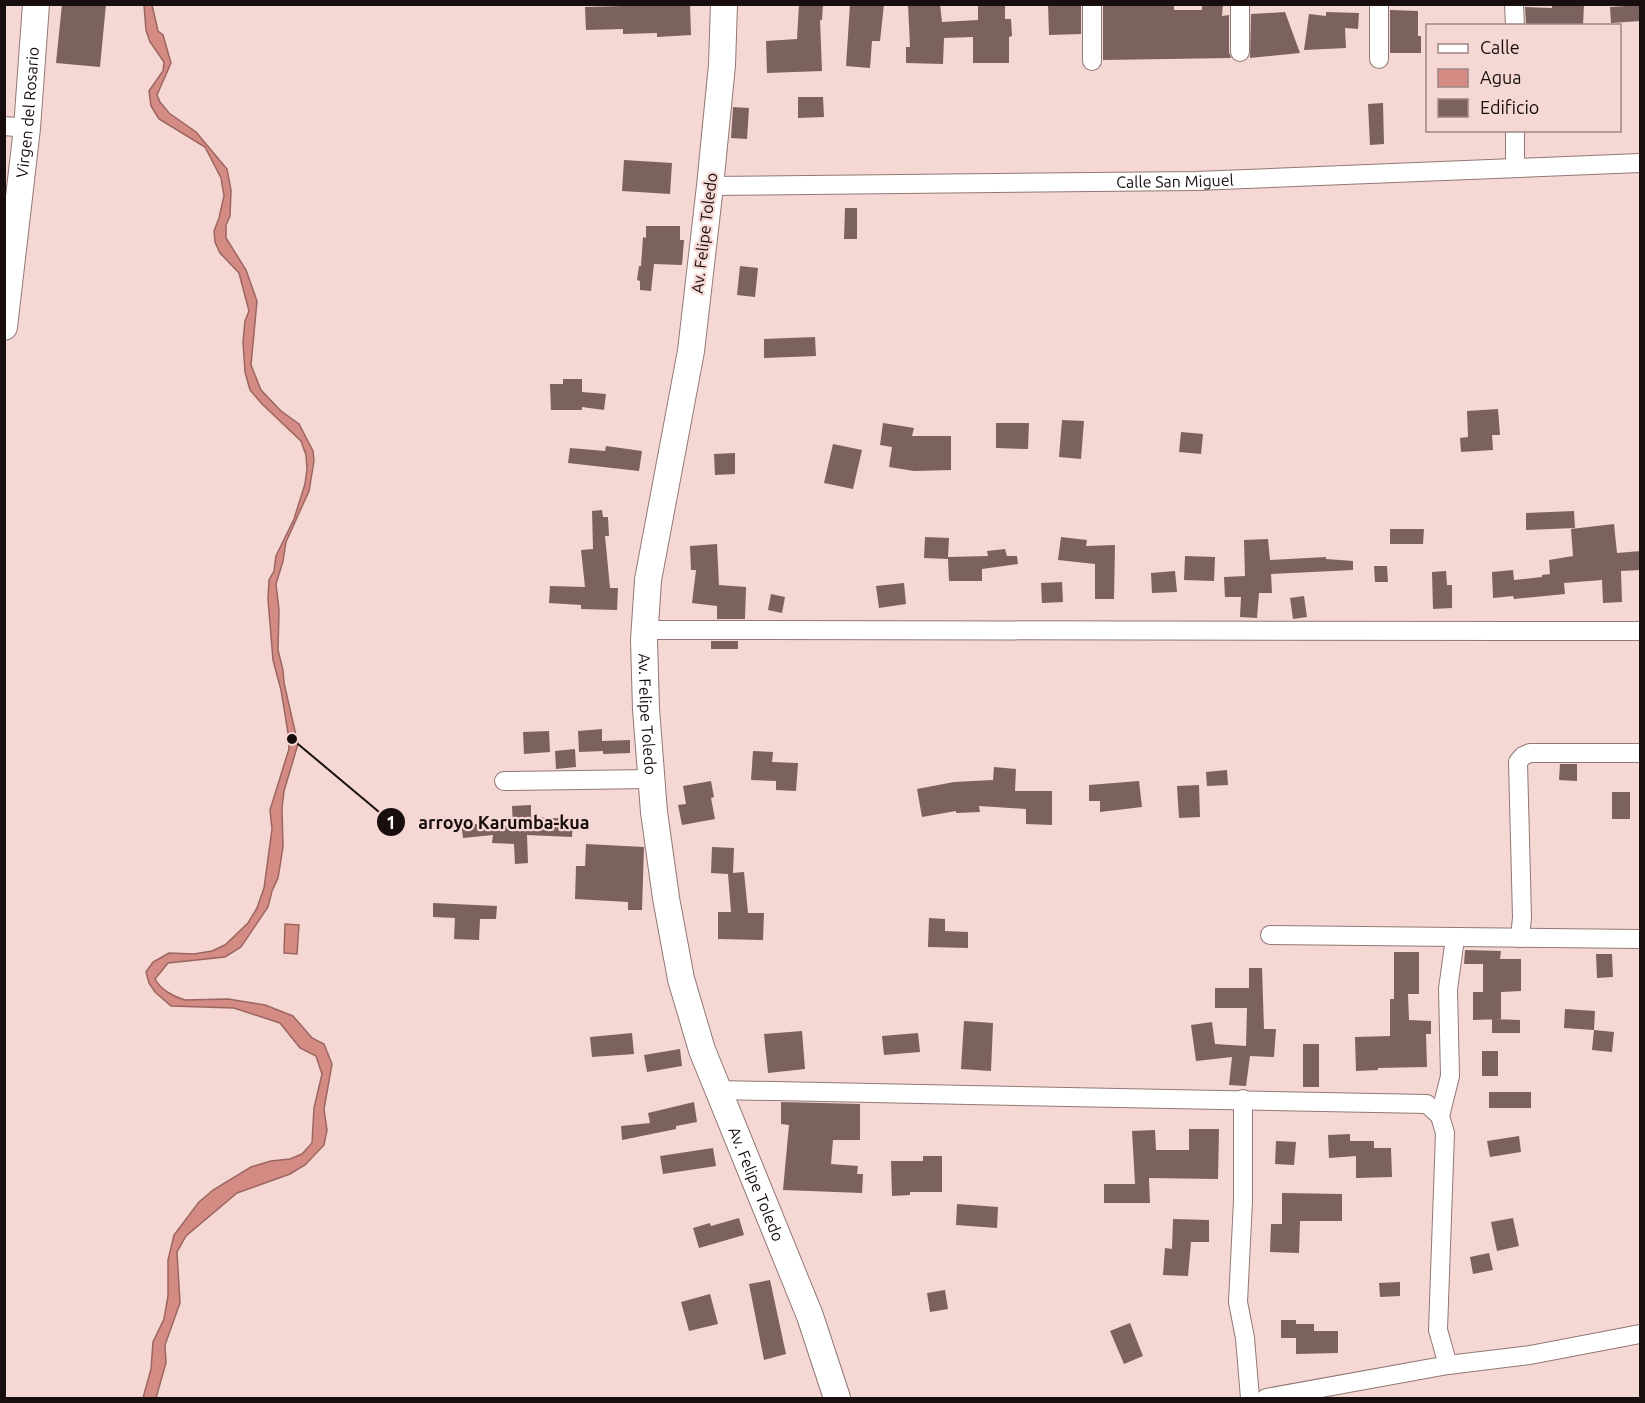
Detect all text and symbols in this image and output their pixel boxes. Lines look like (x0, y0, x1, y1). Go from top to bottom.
legend (1426, 24, 1621, 132)
text: Calle (1480, 37, 1520, 57)
street label: Virgen del Rosario (12, 46, 42, 179)
text: Agua (1480, 67, 1522, 87)
text: Edificio (1480, 97, 1539, 117)
street label: Calle San Miguel (1116, 170, 1234, 191)
street label: Av. Felipe Toledo (688, 172, 720, 294)
street label: Av. Felipe Toledo (635, 653, 660, 775)
callout: arroyo Karumba-kua (376, 804, 601, 840)
text: 1 (386, 812, 396, 832)
text: arroyo Karumba-kua (418, 812, 590, 832)
street label: Av. Felipe Toledo (725, 1124, 788, 1244)

